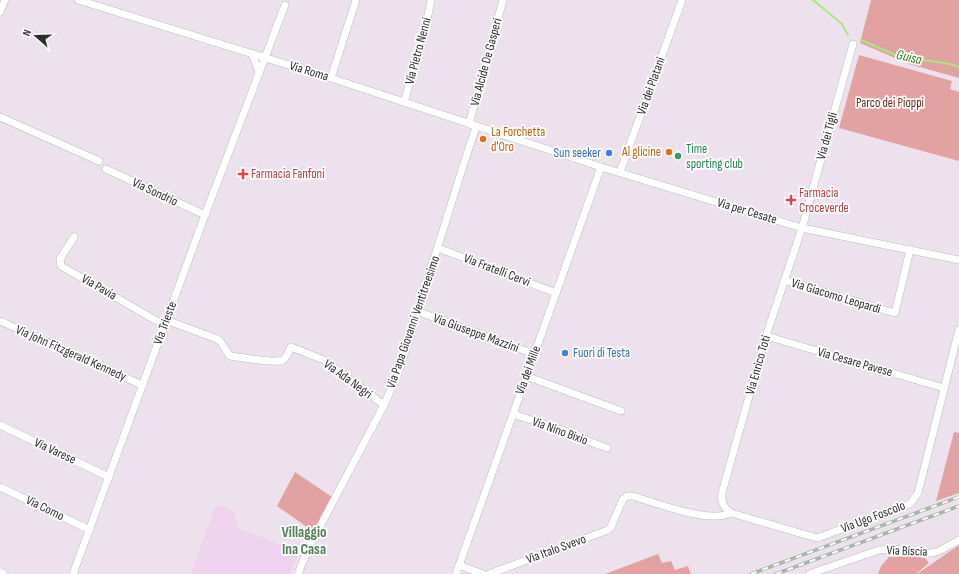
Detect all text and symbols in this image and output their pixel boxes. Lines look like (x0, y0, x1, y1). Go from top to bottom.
north arrow (16, 16, 56, 56)
street label: Via Pietro Nenni (401, 16, 435, 86)
street label: Via Alcide De Gasperi (467, 16, 505, 108)
text: N (20, 28, 34, 38)
water label: Guisa (895, 46, 924, 68)
street label: Via dei Platani (633, 55, 669, 117)
street label: Via Roma (288, 58, 330, 84)
park label: Parco dei Pioppi (856, 95, 924, 111)
street label: Via dei Tigli (813, 111, 841, 161)
place label: La Forchetta d'Oro (491, 124, 545, 155)
marker: La Forchetta d'Oro (478, 134, 488, 144)
place label: Time sporting club (686, 141, 743, 172)
place label: Al glicine (621, 144, 661, 160)
place label: Sun seeker (554, 145, 601, 161)
marker: Al glicine (664, 147, 674, 157)
marker: Sun seeker (604, 148, 614, 158)
marker: Time sporting club (673, 151, 683, 161)
place label: Farmacia Fanfoni (251, 166, 325, 182)
marker: Farmacia Fanfoni (238, 169, 248, 179)
street label: Via Sondrio (129, 174, 181, 210)
place label: Farmacia Croceverde (799, 185, 849, 216)
street label: Via per Cesate (715, 194, 779, 228)
marker: Farmacia Croceverde (786, 195, 796, 205)
street label: Via Fratelli Cervi (461, 250, 533, 290)
street label: Via Papa Giovanni Ventitreesimo (383, 254, 443, 390)
street label: Via Pavia (79, 271, 119, 303)
street label: Via Giacomo Leopardi (789, 275, 883, 317)
street label: Via Trieste (150, 299, 180, 347)
street label: Via Giuseppe Mazzini (431, 310, 521, 356)
street label: Via John Fitzgerald Kennedy (13, 321, 129, 385)
street label: Via Enrico Toti (742, 333, 774, 397)
street label: Via dei Mille (512, 343, 544, 397)
street label: Via Cesare Pavese (816, 344, 894, 380)
place label: Fuori di Testa (573, 345, 630, 361)
marker: Fuori di Testa (560, 348, 570, 358)
street label: Via Ada Negri (320, 356, 376, 402)
street label: Via Nino Bixio (530, 414, 590, 448)
street label: Via Varese (31, 434, 79, 468)
street label: Via Como (23, 492, 67, 524)
street label: Via Ugo Foscolo (839, 497, 907, 537)
district label: Villaggio Ina Casa (282, 523, 326, 559)
street label: Via Italo Svevo (524, 531, 588, 567)
street label: Via Biscia (886, 542, 928, 560)

